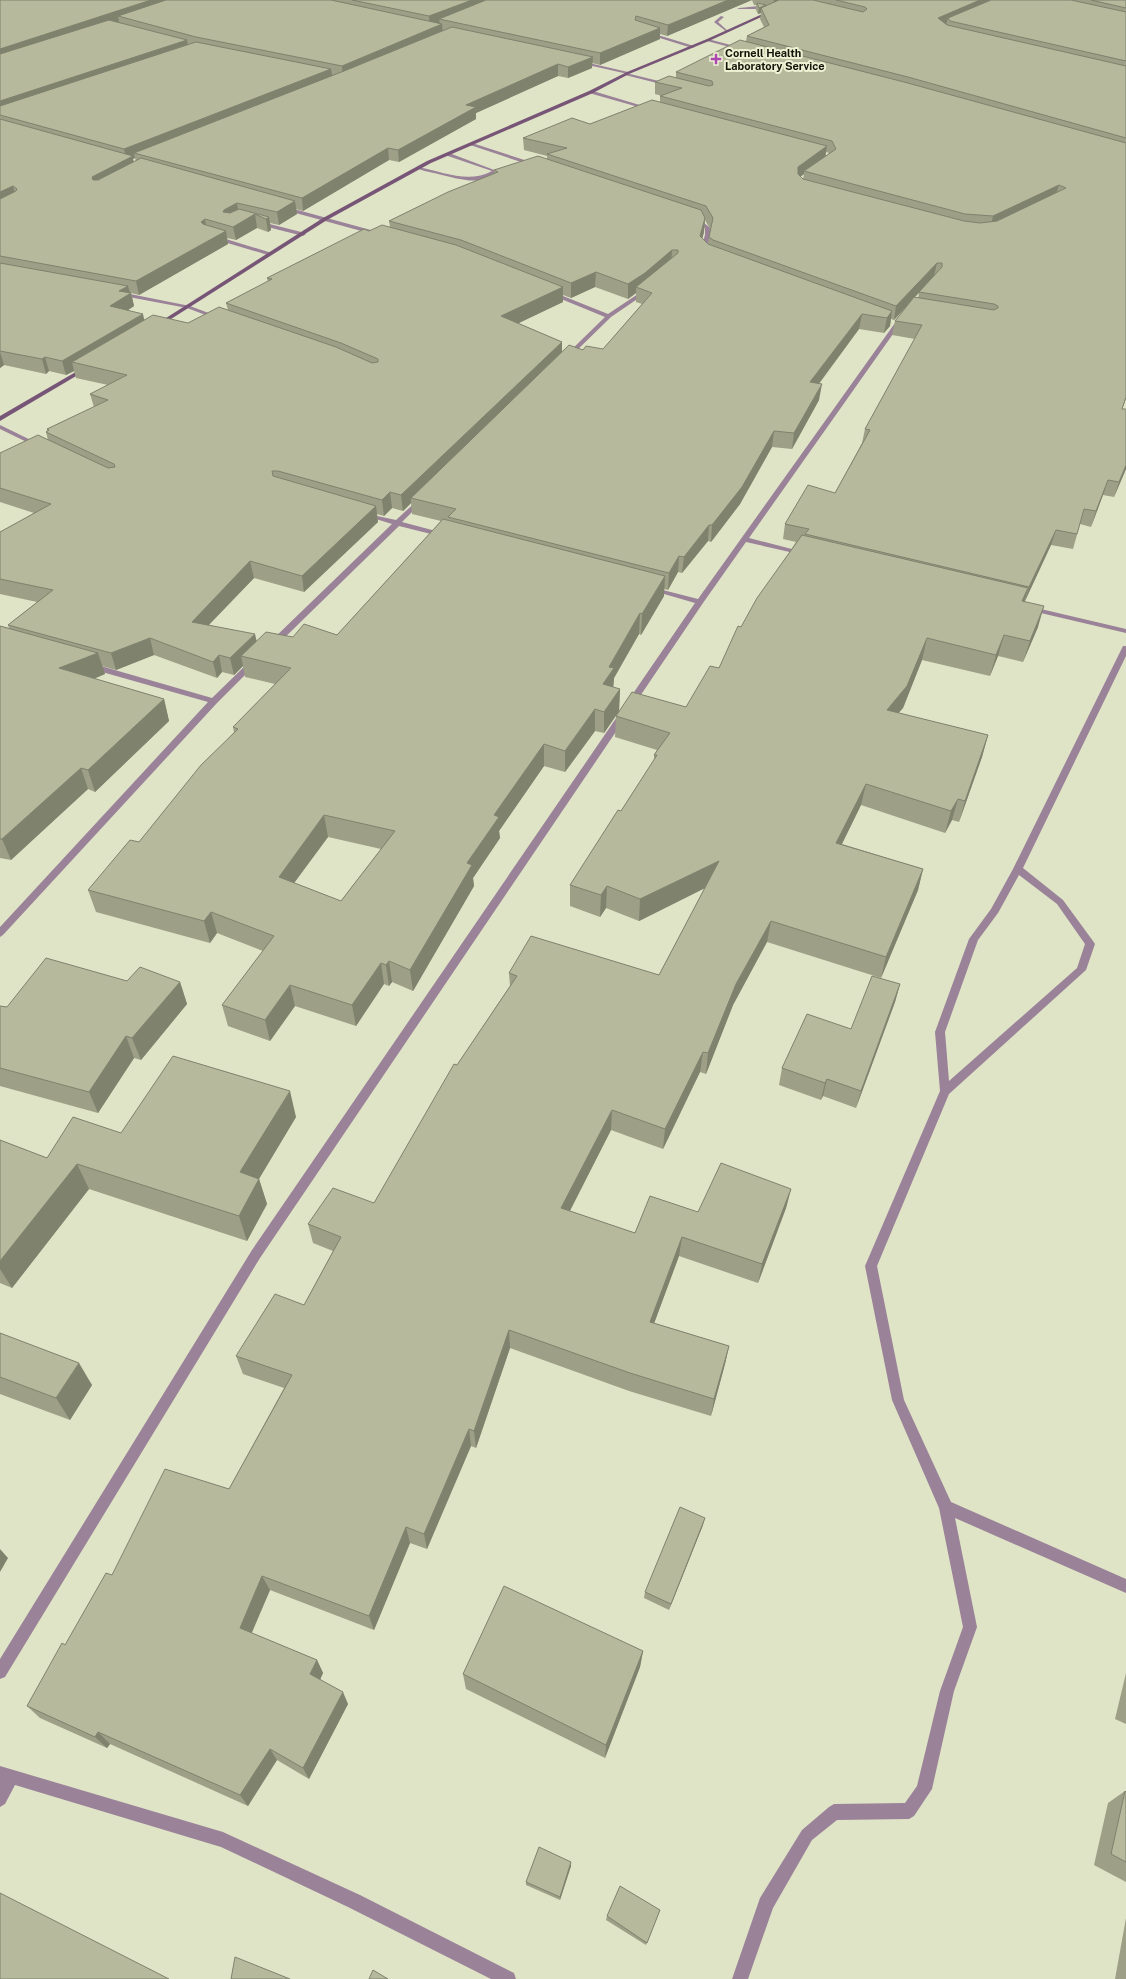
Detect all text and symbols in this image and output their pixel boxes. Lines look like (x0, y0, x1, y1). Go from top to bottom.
place label: Cornell Health Laboratory Service (725, 47, 825, 72)
marker: Cornell Health Laboratory Service (710, 53, 722, 65)

